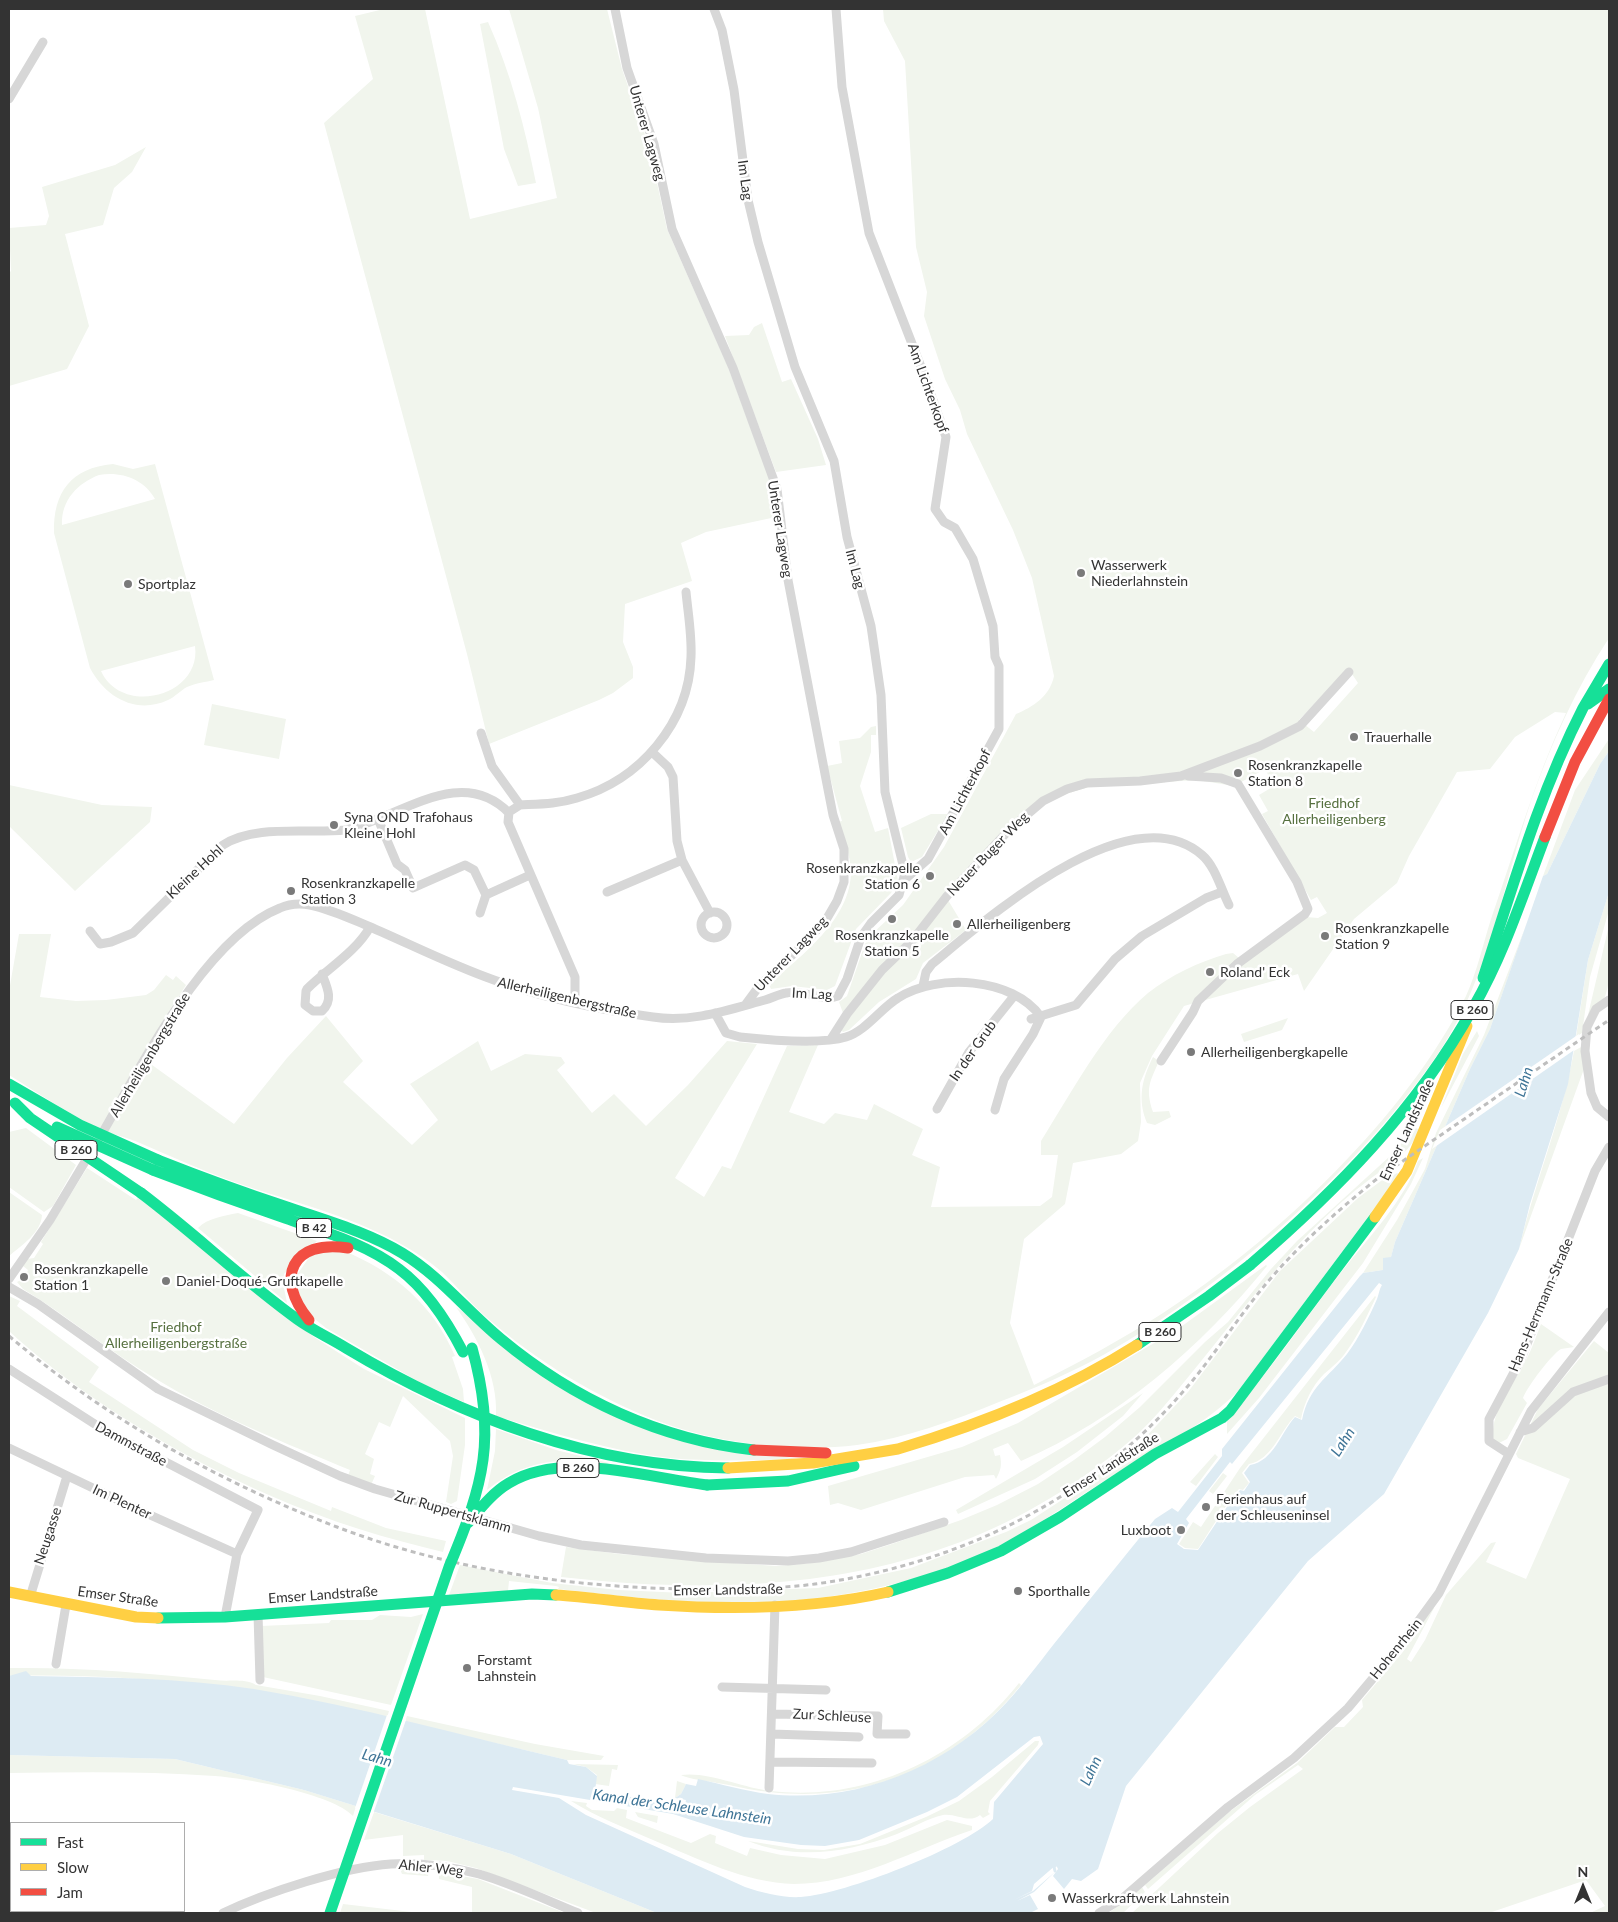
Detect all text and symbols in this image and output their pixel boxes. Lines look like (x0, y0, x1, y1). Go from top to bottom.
street label: Unterer Lagweg (625, 84, 669, 182)
street label: Im Lag (734, 159, 756, 201)
street label: Am Lichterkopf (904, 341, 952, 435)
street label: Unterer Lagweg (764, 479, 796, 579)
street label: Im Lag (842, 547, 868, 591)
place label: Wasserwerk Niederlahnstein (1091, 557, 1188, 590)
marker: Wasserwerk Niederlahnstein (1075, 567, 1087, 579)
place label: Sportplaz (138, 576, 196, 592)
marker: Sportplaz (122, 578, 134, 590)
place label: Trauerhalle (1364, 729, 1432, 745)
marker: Trauerhalle (1348, 731, 1360, 743)
street label: Am Lichterkopf (935, 746, 995, 838)
place label: Rosenkranzkapelle Station 8 (1248, 757, 1362, 790)
marker: Rosenkranzkapelle Station 8 (1232, 767, 1244, 779)
park label: Friedhof Allerheiligenberg (1282, 795, 1386, 828)
place label: Syna OND Trafohaus Kleine Hohl (344, 809, 473, 842)
street label: Neuer Buger Weg (944, 809, 1032, 899)
marker: Syna OND Trafohaus Kleine Hohl (328, 819, 340, 831)
street label: Kleine Hohl (163, 841, 227, 903)
place label: Rosenkranzkapelle Station 6 (806, 860, 920, 892)
marker: Rosenkranzkapelle Station 6 (924, 870, 936, 882)
place label: Rosenkranzkapelle Station 3 (301, 875, 415, 908)
marker: Rosenkranzkapelle Station 3 (285, 885, 297, 897)
street label: Unterer Lagweg (751, 913, 831, 995)
marker: Rosenkranzkapelle Station 5 (886, 913, 898, 925)
place label: Allerheiligenberg (967, 916, 1071, 932)
marker: Allerheiligenberg (951, 918, 963, 930)
place label: Rosenkranzkapelle Station 9 (1335, 920, 1449, 952)
place label: Rosenkranzkapelle Station 5 (835, 927, 949, 960)
marker: Rosenkranzkapelle Station 9 (1319, 930, 1331, 942)
place label: Roland' Eck (1220, 964, 1290, 980)
marker: Roland' Eck (1204, 966, 1216, 978)
street label: Allerheiligenbergstraße (496, 974, 638, 1022)
street label: Im Lag (791, 985, 833, 1003)
street label: Allerheiligenbergstraße (106, 990, 194, 1120)
road number: B 260 (1451, 1000, 1493, 1020)
street label: In der Grub (946, 1018, 1000, 1084)
place label: Allerheiligenbergkapelle (1201, 1044, 1348, 1060)
marker: Allerheiligenbergkapelle (1185, 1046, 1197, 1058)
water label: Lahn (1511, 1065, 1537, 1099)
street label: Emser Landstraße (1376, 1077, 1438, 1183)
road number: B 260 (55, 1140, 97, 1160)
road number: B 42 (296, 1218, 332, 1238)
street label: Hans-Herrmann-Straße (1505, 1236, 1577, 1374)
place label: Rosenkranzkapelle Station 1 (34, 1261, 148, 1294)
marker: Rosenkranzkapelle Station 1 (18, 1271, 30, 1283)
place label: Daniel-Doqué-Gruftkapelle (176, 1273, 343, 1289)
marker: Daniel-Doqué-Gruftkapelle (160, 1275, 172, 1287)
park label: Friedhof Allerheiligenbergstraße (105, 1319, 247, 1351)
road number: B 260 (1139, 1322, 1181, 1341)
street label: Dammstraße (92, 1418, 170, 1470)
water label: Lahn (1327, 1424, 1359, 1460)
street label: Emser Landstraße (1060, 1429, 1162, 1501)
road number: B 260 (557, 1459, 599, 1478)
street label: Im Plenter (90, 1481, 154, 1523)
street label: Zur Ruppertsklamm (393, 1487, 513, 1537)
place label: Ferienhaus auf der Schleuseninsel (1216, 1491, 1330, 1524)
marker: Ferienhaus auf der Schleuseninsel (1200, 1501, 1212, 1513)
street label: Neugasse (31, 1505, 65, 1567)
place label: Luxboot (1121, 1522, 1171, 1538)
marker: Luxboot (1175, 1524, 1187, 1536)
street label: Emser Landstraße (673, 1581, 783, 1599)
street label: Emser Straße (77, 1583, 159, 1611)
street label: Emser Landstraße (268, 1583, 378, 1607)
place label: Sporthalle (1028, 1583, 1090, 1599)
marker: Sporthalle (1012, 1585, 1024, 1597)
street label: Hohenrhein (1367, 1615, 1425, 1683)
place label: Forstamt Lahnstein (477, 1652, 536, 1684)
marker: Forstamt Lahnstein (461, 1662, 473, 1674)
street label: Zur Schleuse (792, 1706, 872, 1726)
water label: Lahn (360, 1745, 394, 1771)
water label: Lahn (1076, 1753, 1106, 1789)
water label: Kanal der Schleuse Lahnstein (591, 1786, 773, 1828)
legend (10, 1822, 185, 1912)
text: Fast (57, 1833, 84, 1851)
street label: Ahler Weg (398, 1856, 464, 1880)
text: Slow (57, 1858, 89, 1876)
north arrow (1558, 1862, 1608, 1912)
text: N (1578, 1863, 1588, 1880)
text: Jam (57, 1883, 83, 1901)
place label: Wasserkraftwerk Lahnstein (1062, 1890, 1229, 1906)
marker: Wasserkraftwerk Lahnstein (1046, 1892, 1058, 1904)

